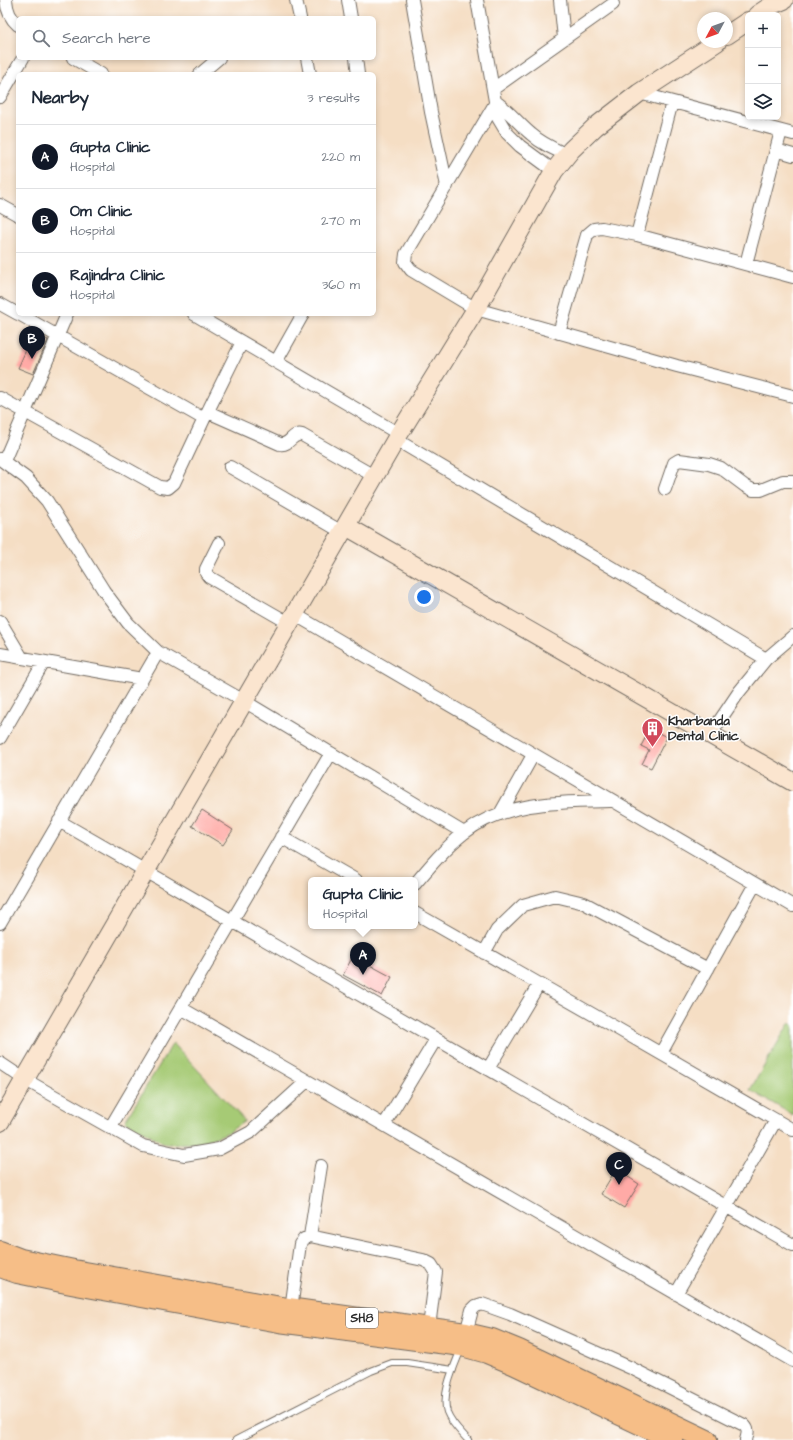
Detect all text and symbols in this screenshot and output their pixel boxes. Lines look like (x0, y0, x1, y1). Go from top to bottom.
north arrow (697, 12, 733, 48)
map controls (745, 12, 781, 120)
button: + (745, 12, 781, 48)
search box (16, 16, 376, 60)
icon: search (30, 27, 52, 49)
text: Search here (62, 28, 151, 49)
button: − (745, 48, 781, 84)
button: layers (745, 84, 781, 120)
text: Nearby (32, 86, 89, 110)
text: 3 results (307, 89, 360, 107)
text: Gupta Clinic (70, 137, 151, 158)
text: A (41, 148, 49, 166)
text: 220 m (322, 148, 360, 166)
text: Hospital (70, 158, 115, 176)
text: Om Clinic (70, 201, 132, 222)
text: B (40, 212, 50, 230)
text: 270 m (321, 212, 360, 230)
text: Hospital (70, 222, 115, 240)
text: Rajindra Clinic (70, 265, 165, 286)
text: C (40, 276, 50, 294)
text: 360 m (322, 276, 360, 294)
text: Hospital (70, 286, 115, 304)
pin: B (19, 326, 45, 359)
your location (414, 587, 434, 607)
place label: Kharbanda Dental Clinic (668, 712, 740, 745)
building icon: Kharbanda Dental Clinic (640, 715, 666, 748)
popup (308, 877, 418, 929)
text: Gupta Clinic (323, 884, 403, 905)
text: Hospital (323, 905, 368, 923)
pin: A (350, 942, 376, 975)
pin: C (606, 1152, 632, 1185)
road number: SH8 (346, 1308, 378, 1328)

